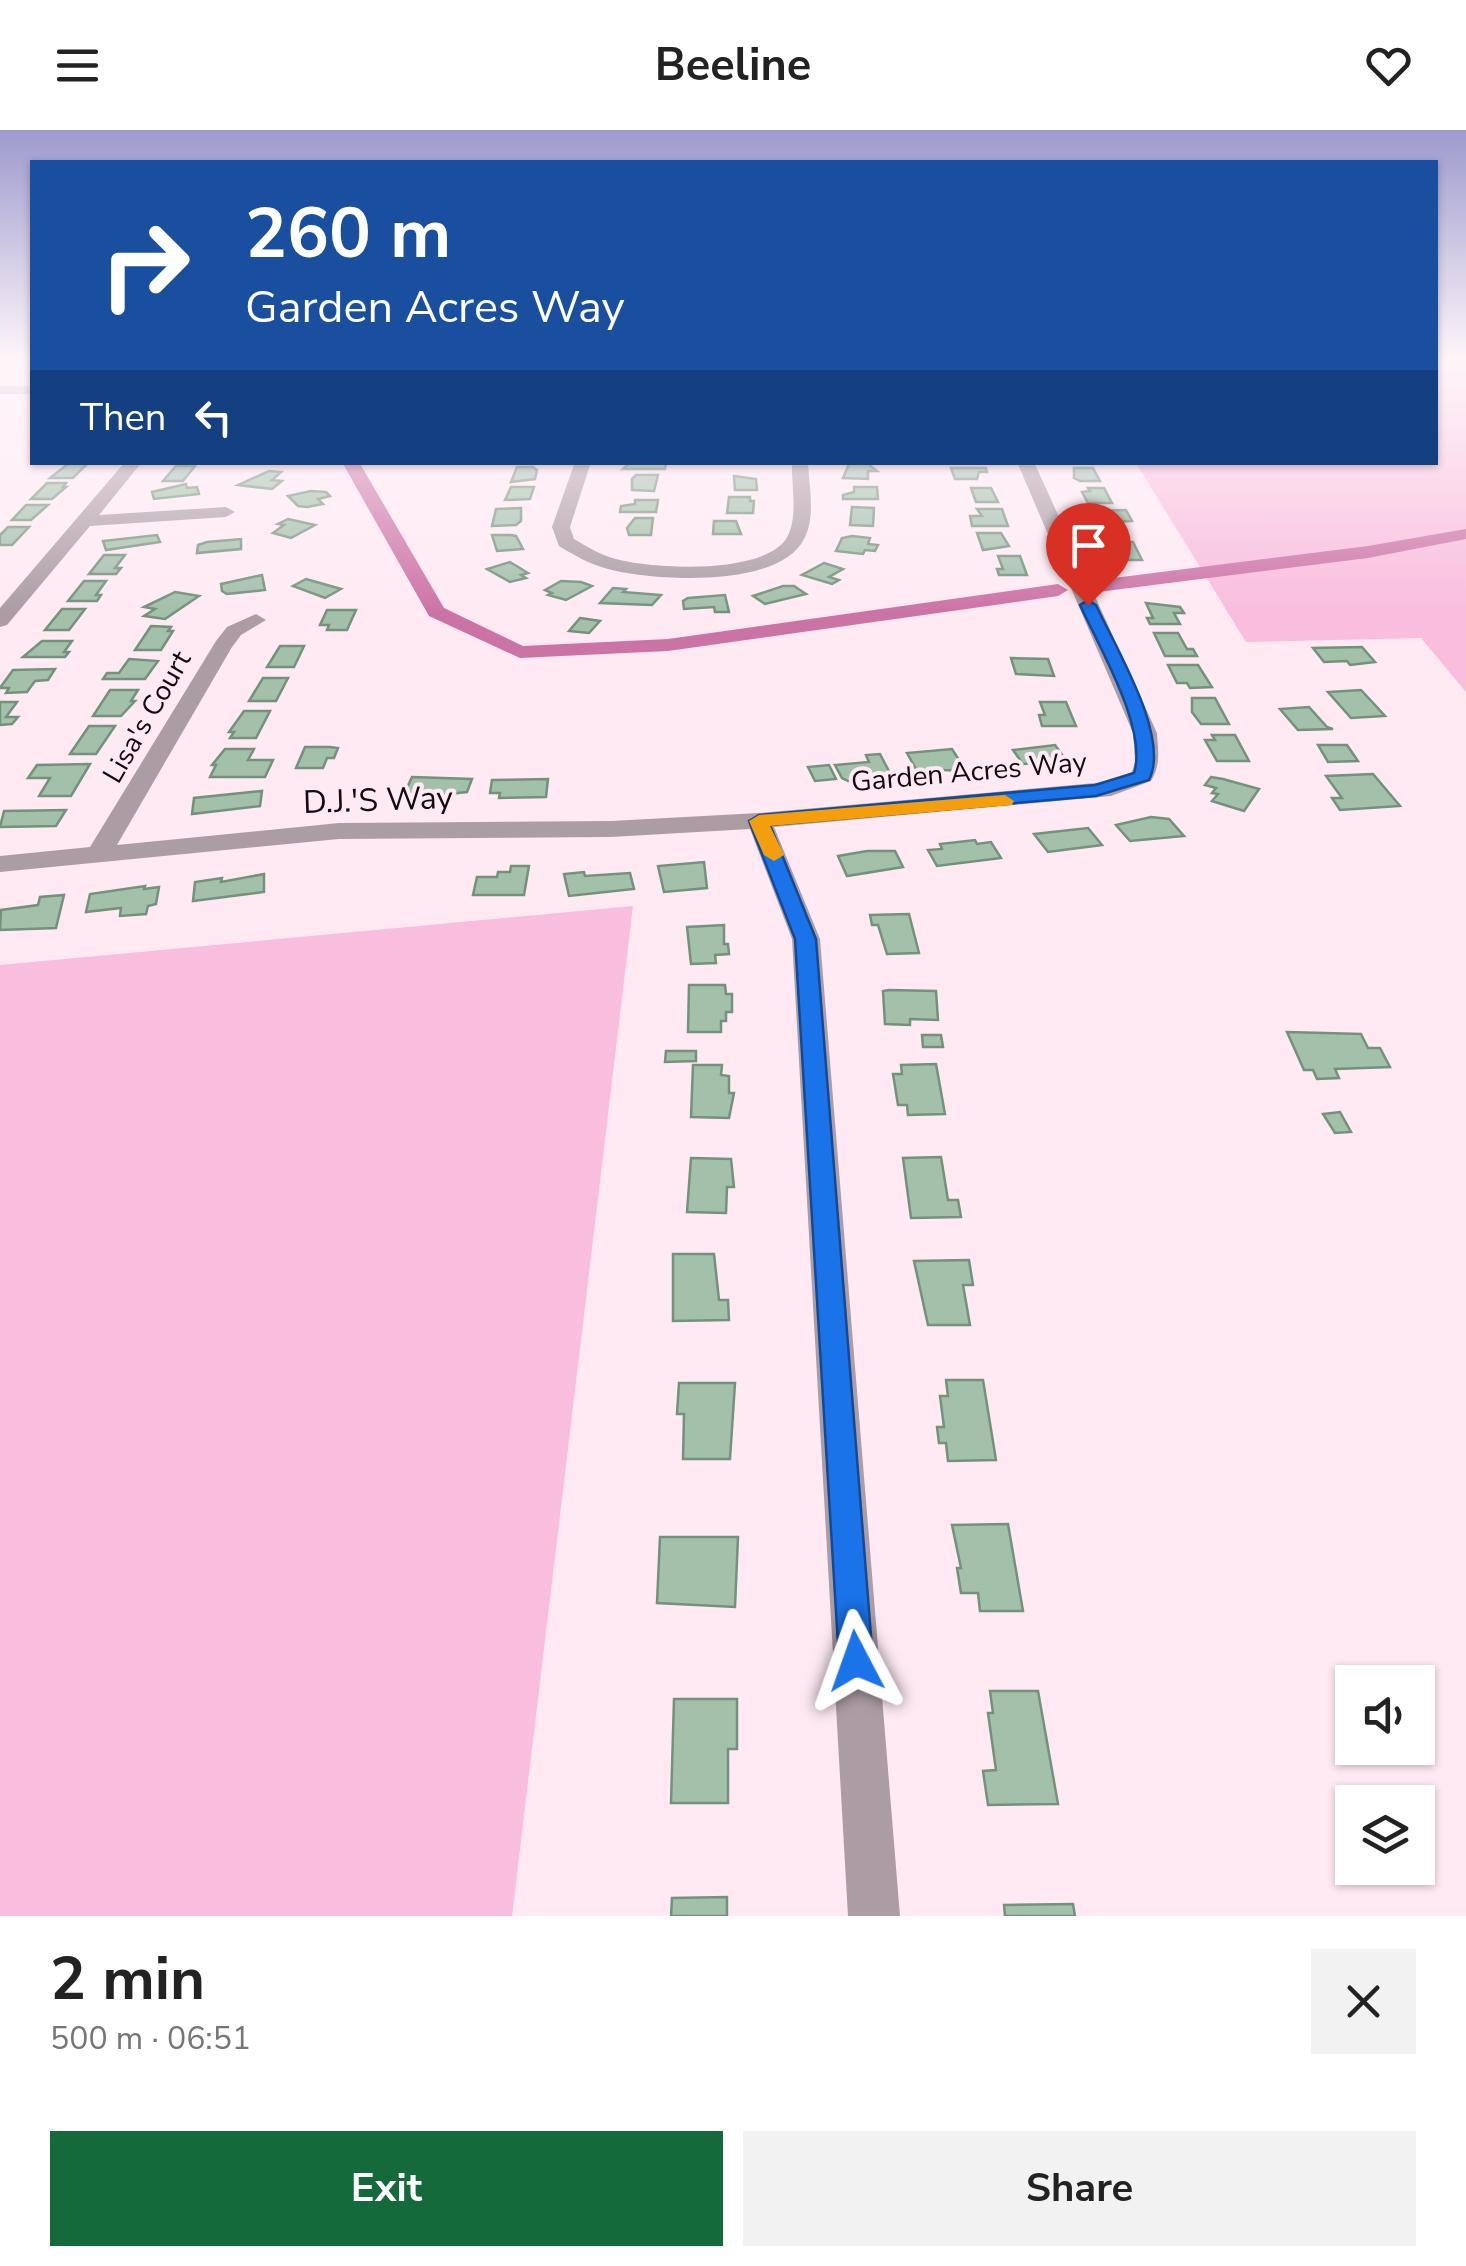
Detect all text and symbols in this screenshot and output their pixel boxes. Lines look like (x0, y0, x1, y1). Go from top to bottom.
text: Beeline (655, 35, 811, 96)
icon: menu (50, 38, 105, 93)
icon: heart (1361, 38, 1416, 93)
text: 260 m (245, 186, 451, 282)
icon: right (80, 200, 210, 330)
text: Garden Acres Way (245, 277, 625, 338)
icon: left (186, 390, 241, 445)
text: Then (80, 392, 166, 443)
pin (1046, 503, 1131, 606)
icon: arrive (1061, 518, 1116, 573)
street label: Lisa's Court (94, 644, 200, 790)
street label: Garden Acres Way (850, 743, 1089, 801)
street label: D.J.'S Way (302, 776, 454, 824)
position arrow (804, 1609, 908, 1713)
map controls (1335, 1665, 1435, 1885)
button: sound (1335, 1665, 1435, 1765)
button: layers (1335, 1785, 1435, 1885)
text: 2 min (50, 1938, 205, 2020)
button: close (1311, 1949, 1416, 2054)
text: 500 m · 06:51 (50, 2017, 251, 2060)
button: Exit (50, 2131, 723, 2246)
button: Share (743, 2131, 1416, 2246)

